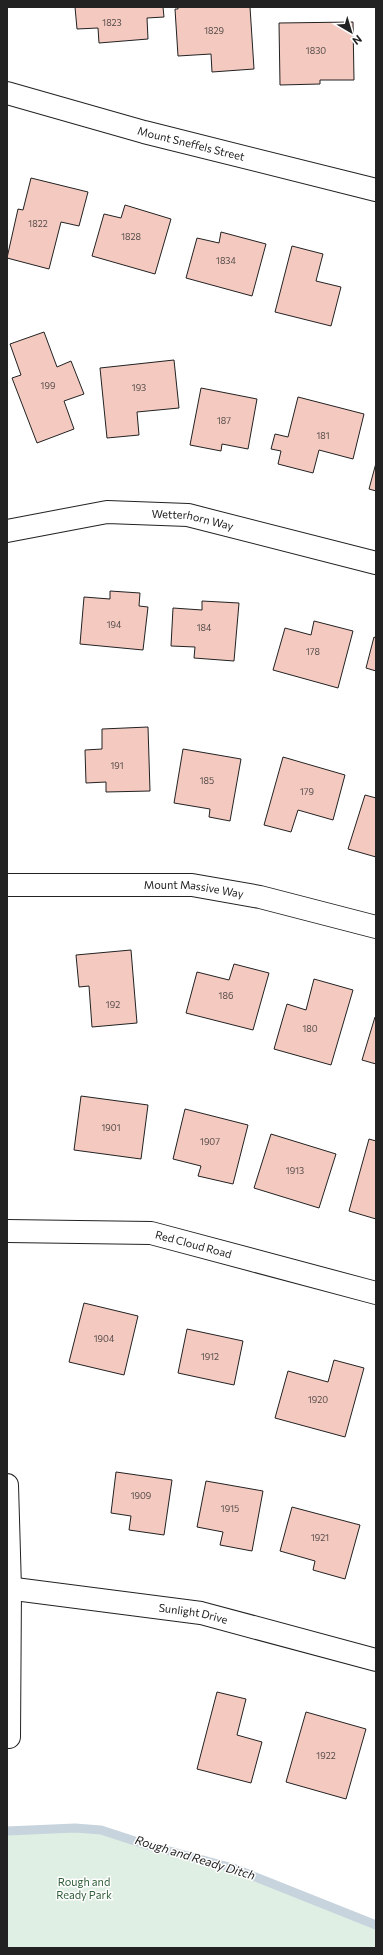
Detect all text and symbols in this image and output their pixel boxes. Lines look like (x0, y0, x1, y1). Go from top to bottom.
north arrow (331, 12, 371, 52)
house number: 1823 (102, 17, 122, 28)
house number: 1829 (204, 25, 224, 36)
text: N (350, 33, 365, 48)
house number: 1830 (306, 45, 326, 56)
street label: Mount Sneffels Street (136, 124, 247, 163)
house number: 1822 (28, 218, 48, 229)
house number: 1828 (121, 231, 141, 242)
house number: 1834 (216, 255, 237, 266)
house number: 199 (41, 380, 55, 391)
house number: 193 (132, 382, 146, 393)
house number: 187 (217, 415, 231, 426)
house number: 181 (316, 430, 330, 441)
street label: Wetterhorn Way (151, 507, 235, 532)
house number: 194 (107, 619, 122, 630)
house number: 184 (197, 622, 212, 633)
house number: 178 (306, 646, 320, 657)
house number: 191 (110, 760, 124, 771)
house number: 185 (200, 775, 214, 786)
house number: 179 (300, 786, 314, 797)
street label: Mount Massive Way (144, 878, 245, 900)
house number: 186 (219, 990, 233, 1001)
house number: 192 (106, 999, 120, 1010)
house number: 180 (302, 1023, 318, 1034)
house number: 1901 (101, 1122, 121, 1133)
house number: 1907 (200, 1136, 220, 1147)
house number: 1913 (286, 1165, 304, 1176)
street label: Red Cloud Road (154, 1227, 233, 1260)
house number: 1904 (94, 1333, 115, 1344)
house number: 1912 (201, 1351, 219, 1362)
house number: 1920 (308, 1394, 328, 1405)
house number: 1909 (131, 1490, 151, 1501)
house number: 1915 (221, 1503, 239, 1514)
house number: 1921 (311, 1532, 329, 1543)
street label: Sunlight Drive (158, 1601, 229, 1626)
house number: 1922 (316, 1750, 336, 1761)
water label: Rough and Ready Ditch (134, 1832, 257, 1882)
park label: Rough and Ready Park (56, 1875, 112, 1901)

